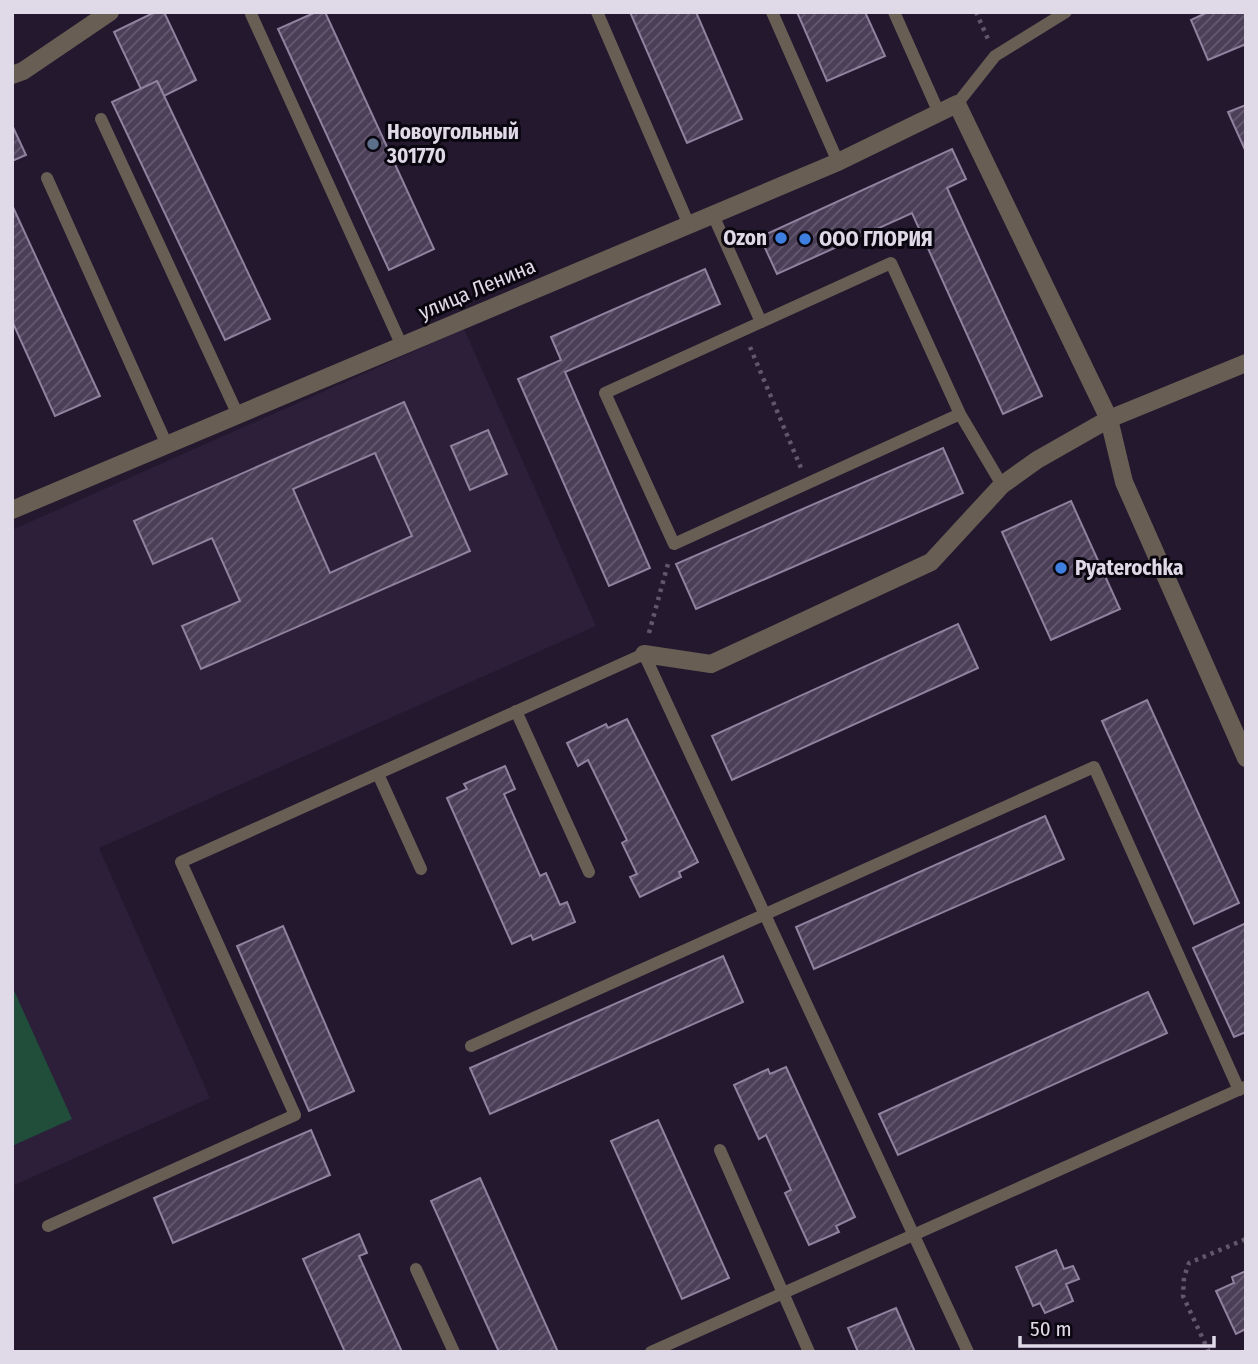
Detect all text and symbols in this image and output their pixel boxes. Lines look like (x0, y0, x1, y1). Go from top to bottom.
place label: Новоугольный 301770 (386, 119, 519, 169)
marker: Новоугольный 301770 (365, 136, 381, 152)
place label: Ozon (723, 225, 767, 251)
place label: ООО ГЛОРИЯ (819, 226, 933, 252)
marker: Ozon (773, 230, 789, 246)
marker: ООО ГЛОРИЯ (797, 231, 813, 247)
street label: улица Ленина (415, 253, 539, 325)
place label: Pyaterochka (1075, 555, 1183, 581)
marker: Pyaterochka (1053, 560, 1069, 576)
scale bar (1020, 1304, 1214, 1348)
text: 50 m (1030, 1316, 1072, 1342)

